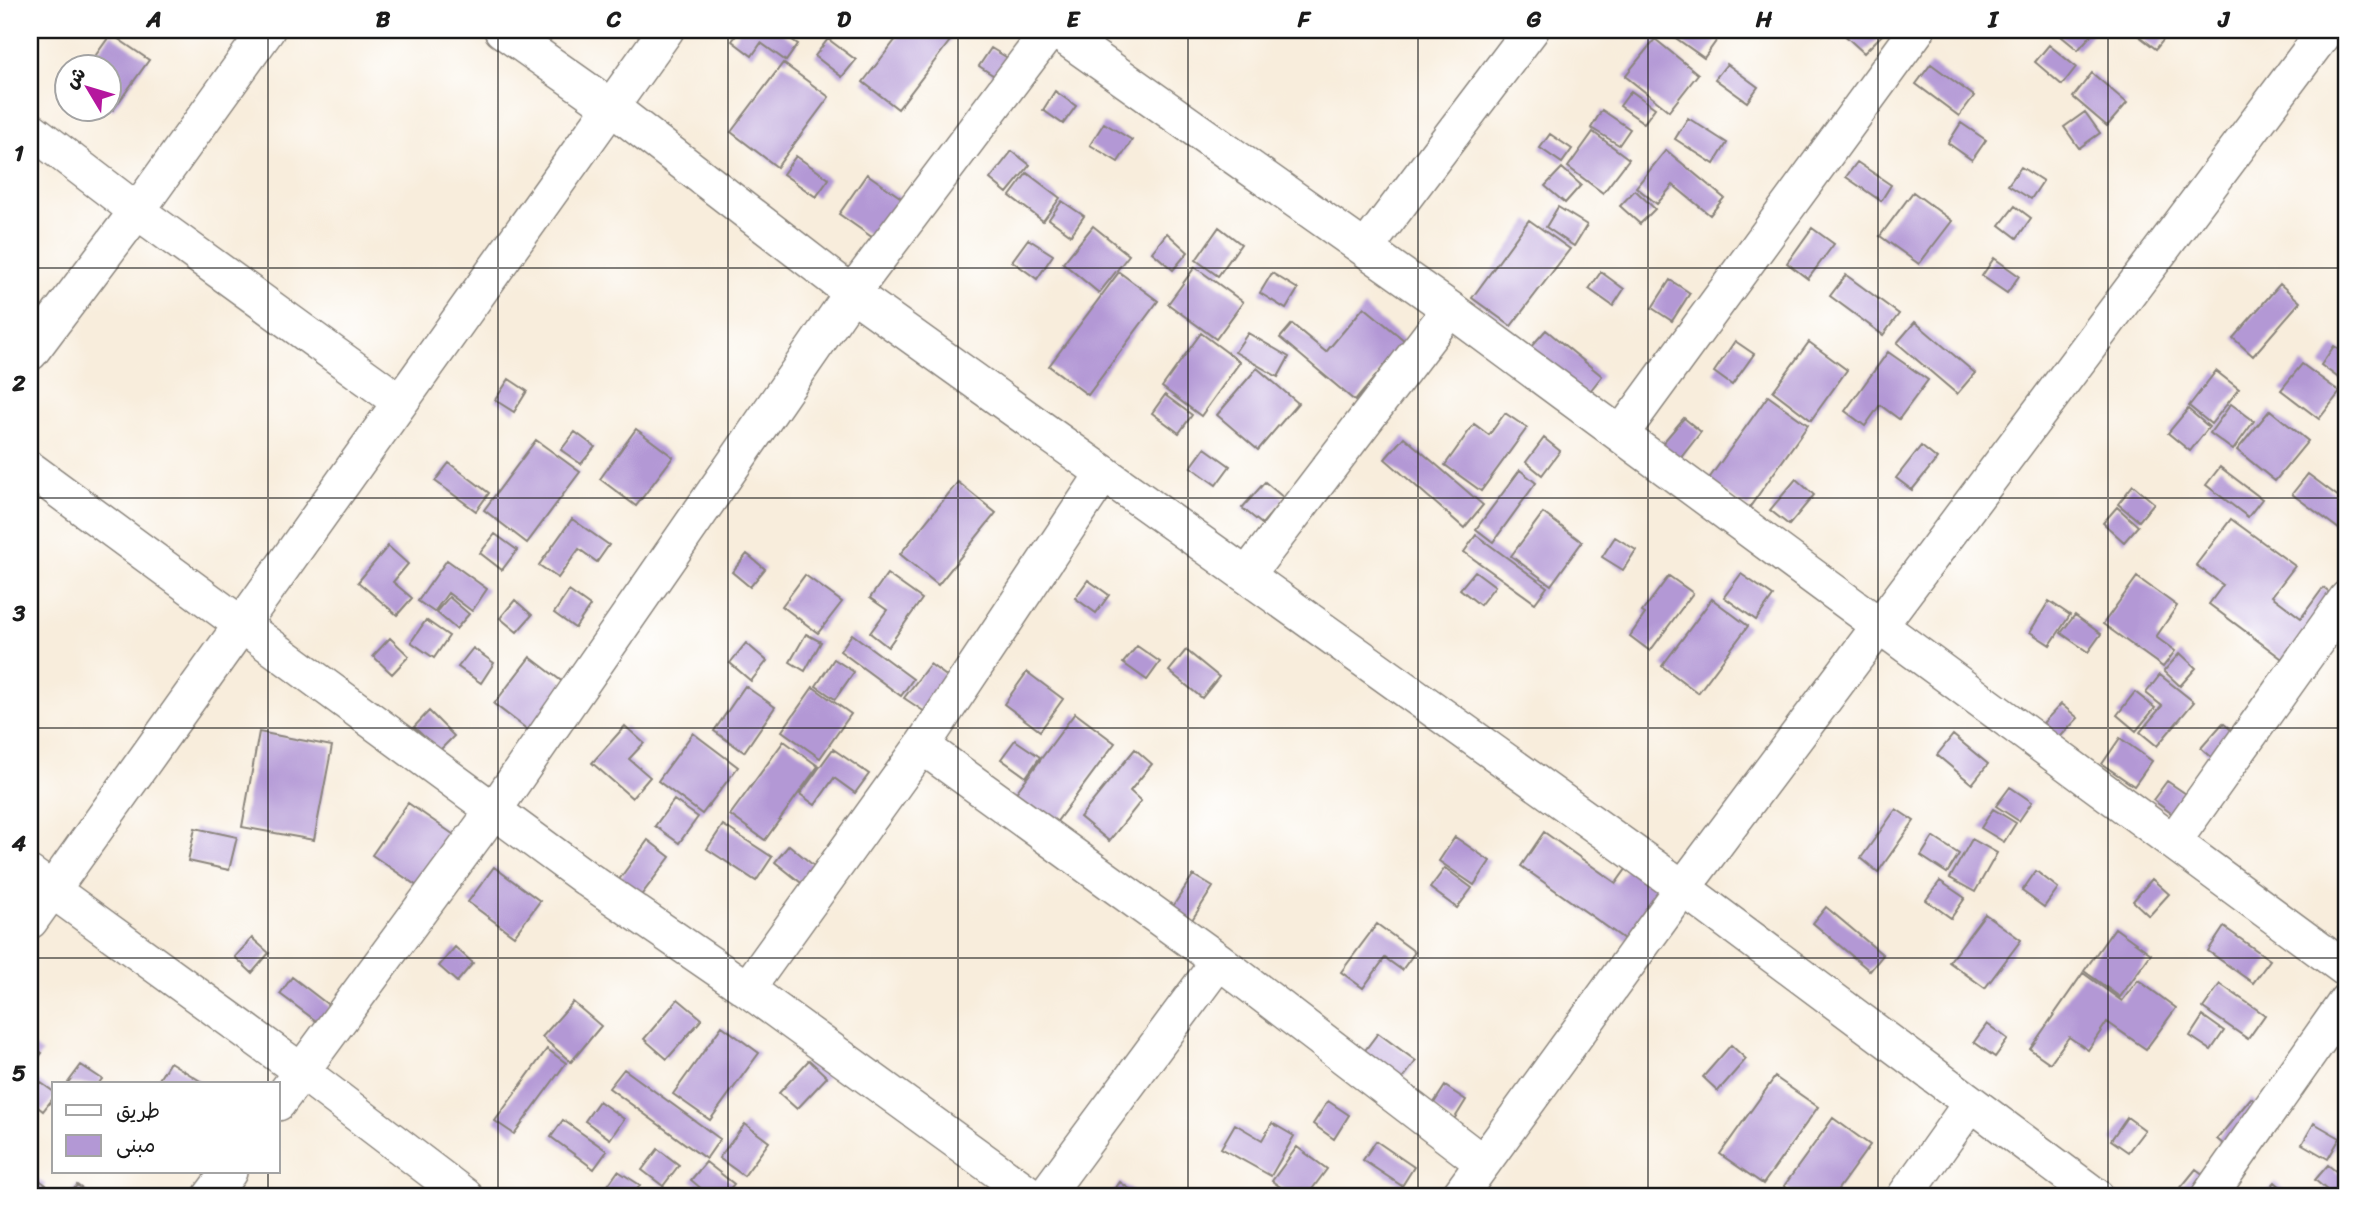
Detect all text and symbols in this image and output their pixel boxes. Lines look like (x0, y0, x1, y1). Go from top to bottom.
text: A (145, 0, 162, 40)
text: B (376, 0, 391, 40)
text: C (606, 0, 622, 40)
text: D (837, 0, 852, 40)
text: E (1067, 0, 1082, 40)
text: F (1297, 0, 1312, 40)
text: G (1526, 0, 1542, 40)
text: H (1755, 0, 1773, 40)
text: I (1987, 0, 1999, 40)
text: J (2217, 0, 2231, 40)
north arrow (52, 52, 122, 122)
text: ش (56, 59, 94, 96)
text: 1 (14, 133, 24, 174)
text: 2 (11, 363, 26, 404)
text: 3 (12, 593, 26, 634)
text: 4 (11, 823, 27, 864)
text: 5 (12, 1053, 26, 1094)
legend (52, 1082, 280, 1174)
text: طريق (116, 1092, 160, 1130)
text: مبنى (116, 1126, 155, 1164)

